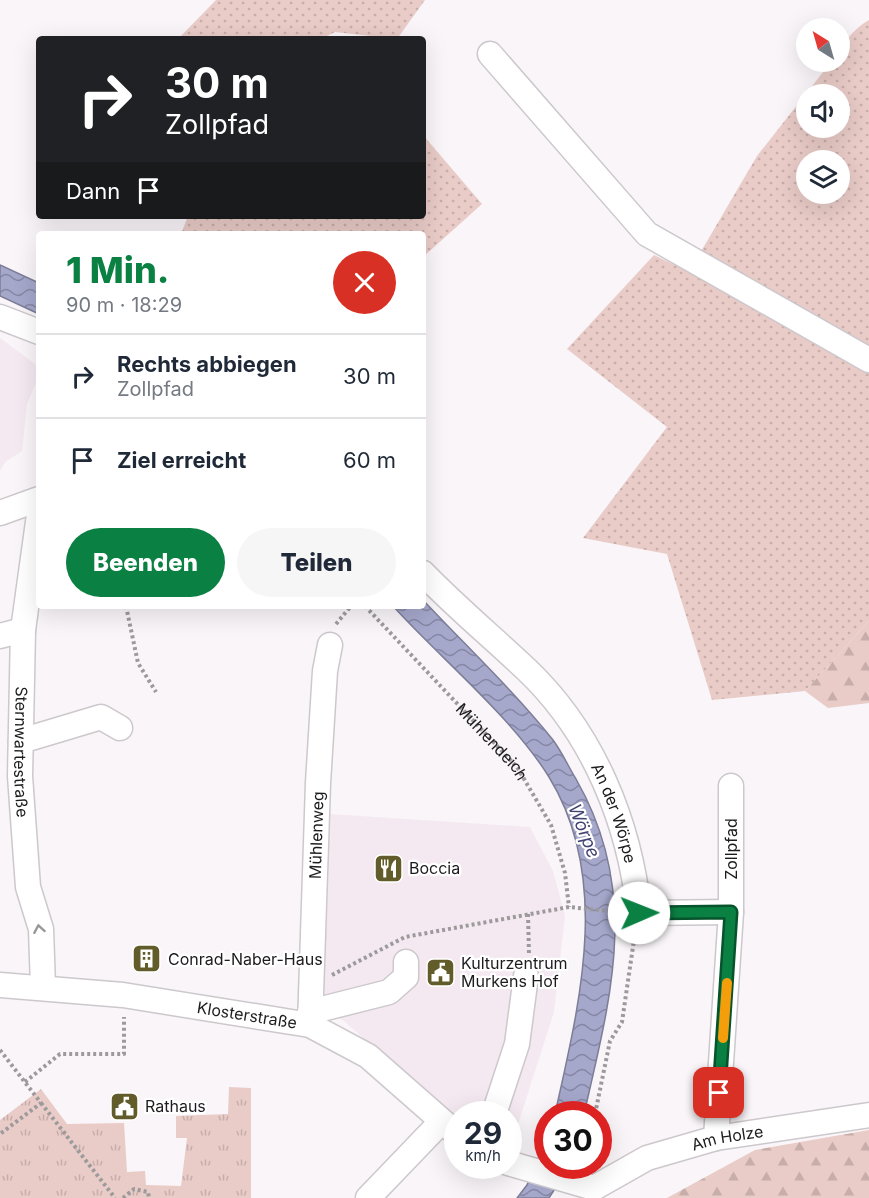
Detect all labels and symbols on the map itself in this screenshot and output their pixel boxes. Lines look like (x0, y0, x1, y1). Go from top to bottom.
north arrow (796, 18, 850, 72)
street label: Sternwartestraße (10, 686, 33, 818)
street label: Mühlendeich (452, 699, 532, 784)
street label: An der Wörpe (586, 761, 640, 865)
street label: Mühlenweg (305, 791, 328, 879)
water label: Wörpe (563, 801, 605, 861)
street label: Zollpfad (721, 818, 741, 880)
restaurant icon: Boccia (372, 852, 404, 884)
place label: Boccia (409, 858, 460, 878)
position arrow (607, 881, 671, 945)
one-way arrow (34, 924, 46, 933)
building icon: Conrad-Naber-Haus (131, 943, 163, 975)
place label: Conrad-Naber-Haus (168, 949, 323, 969)
place label: Kulturzentrum Murkens Hof (461, 953, 568, 991)
public building icon: Kulturzentrum Murkens Hof (424, 956, 456, 988)
street label: Klosterstraße (196, 997, 298, 1033)
pin (693, 1067, 744, 1118)
public building icon: Rathaus (108, 1090, 140, 1122)
place label: Rathaus (145, 1096, 206, 1116)
speed limit sign: 30 (534, 1101, 612, 1179)
street label: Am Holze (689, 1121, 765, 1155)

